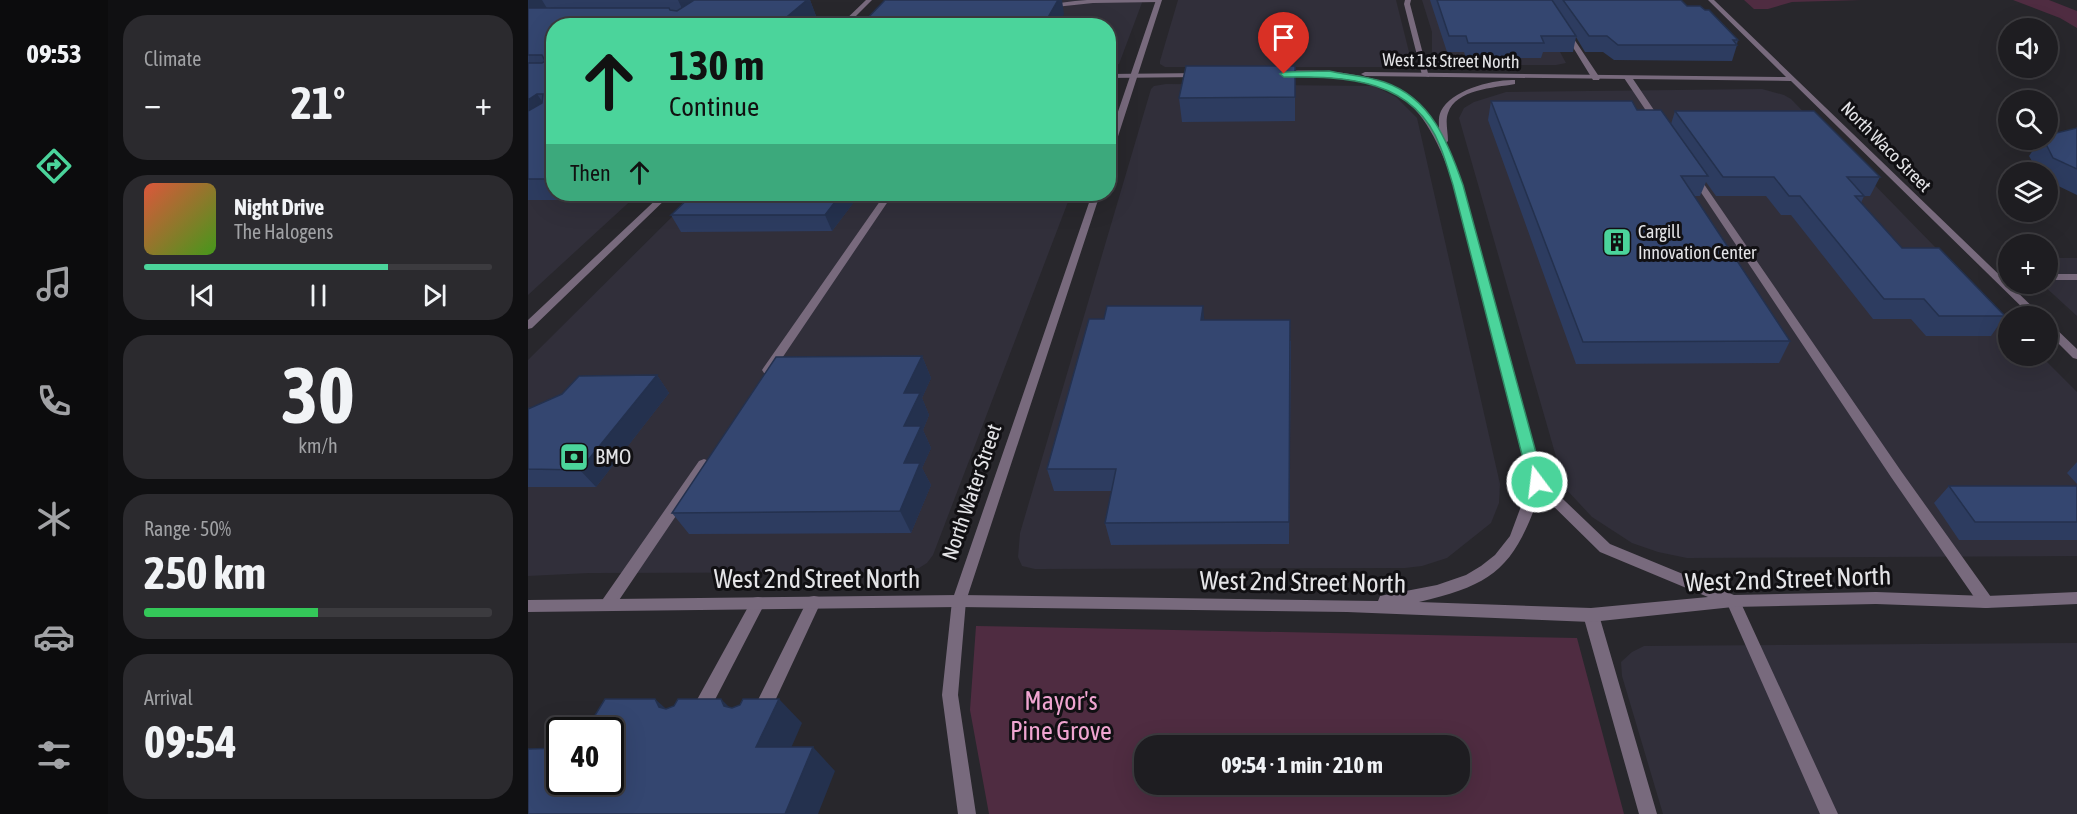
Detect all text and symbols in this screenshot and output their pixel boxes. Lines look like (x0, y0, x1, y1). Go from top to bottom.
pin (1258, 12, 1309, 74)
map controls (1998, 18, 2058, 366)
button: sound (1998, 18, 2058, 78)
icon: arrive (1267, 21, 1300, 54)
text: 09:53 (26, 38, 82, 69)
text: 130 m (669, 41, 764, 89)
icon: ahead (570, 42, 648, 120)
text: Climate (144, 47, 201, 70)
street label: West 1st Street North (1382, 49, 1520, 72)
text: 21° (291, 77, 345, 129)
text: − (144, 84, 161, 122)
text: + (475, 84, 492, 122)
button: search (1998, 90, 2058, 150)
text: Continue (669, 91, 759, 122)
street label: North Waco Street (1837, 97, 1936, 196)
icon: directions (33, 145, 75, 187)
icon: ahead (623, 156, 656, 189)
text: Then (570, 160, 611, 186)
button: layers (1998, 162, 2058, 222)
text: Night Drive (234, 194, 324, 220)
text: The Halogens (234, 220, 333, 243)
place label: Cargill Innovation Center (1638, 221, 1757, 263)
building icon: Cargill Innovation Center (1601, 226, 1633, 258)
button: + (1998, 234, 2058, 294)
icon: music (33, 263, 75, 305)
icon: previous (186, 279, 219, 312)
icon: pause (302, 279, 335, 312)
icon: next (418, 279, 451, 312)
button: − (1998, 306, 2058, 366)
text: 30 (281, 350, 355, 440)
icon: phone (33, 380, 75, 422)
street label: North Water Street (937, 421, 1006, 563)
text: km/h (298, 434, 338, 457)
bank icon: BMO (558, 441, 590, 473)
place label: BMO (595, 444, 631, 468)
position arrow (1505, 450, 1569, 514)
icon: climate (33, 498, 75, 540)
text: Range · 50% (144, 517, 231, 540)
text: 250 km (144, 547, 266, 599)
street label: West 2nd Street North (1684, 560, 1892, 598)
street label: West 2nd Street North (714, 564, 920, 594)
street label: West 2nd Street North (1200, 565, 1406, 599)
icon: car (33, 616, 75, 658)
text: Arrival (144, 686, 193, 709)
park label: Mayor's Pine Grove (1010, 686, 1112, 746)
text: 09:54 (144, 716, 237, 768)
speed limit sign: 40 (546, 717, 624, 795)
icon: filters (33, 734, 75, 776)
text: 09:54 · 1 min · 210 m (1221, 752, 1383, 778)

